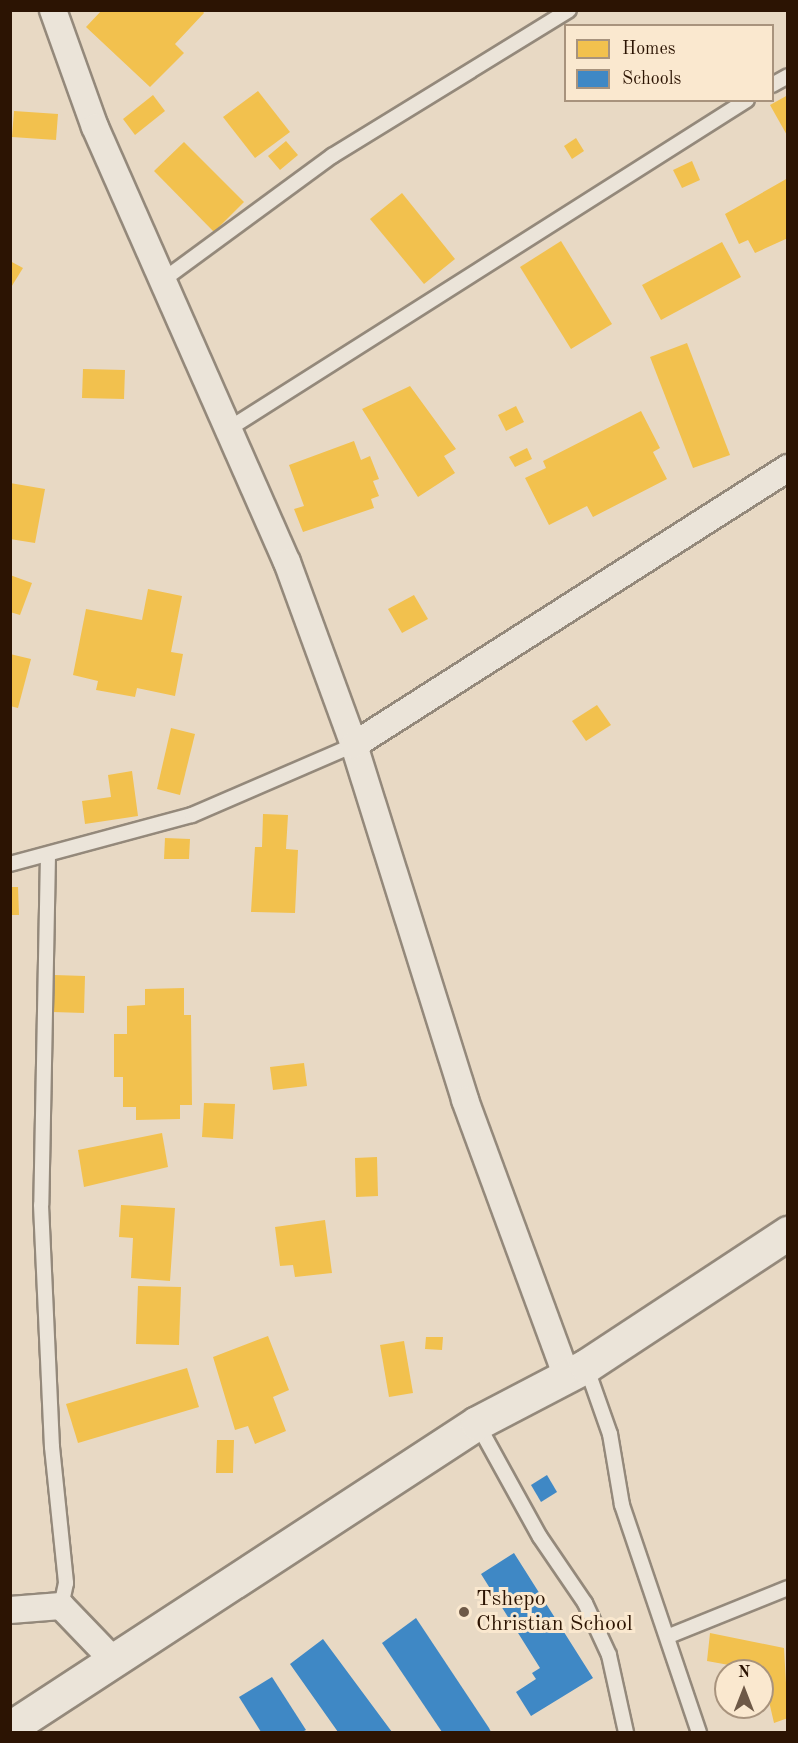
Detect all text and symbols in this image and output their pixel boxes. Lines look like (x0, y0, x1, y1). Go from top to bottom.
legend (564, 24, 774, 102)
text: Homes (622, 40, 676, 58)
text: Schools (622, 70, 681, 88)
place label: Tshepo Christian School (476, 1586, 633, 1638)
marker: Tshepo Christian School (457, 1605, 471, 1619)
north arrow (714, 1659, 774, 1719)
text: N (738, 1665, 750, 1681)

